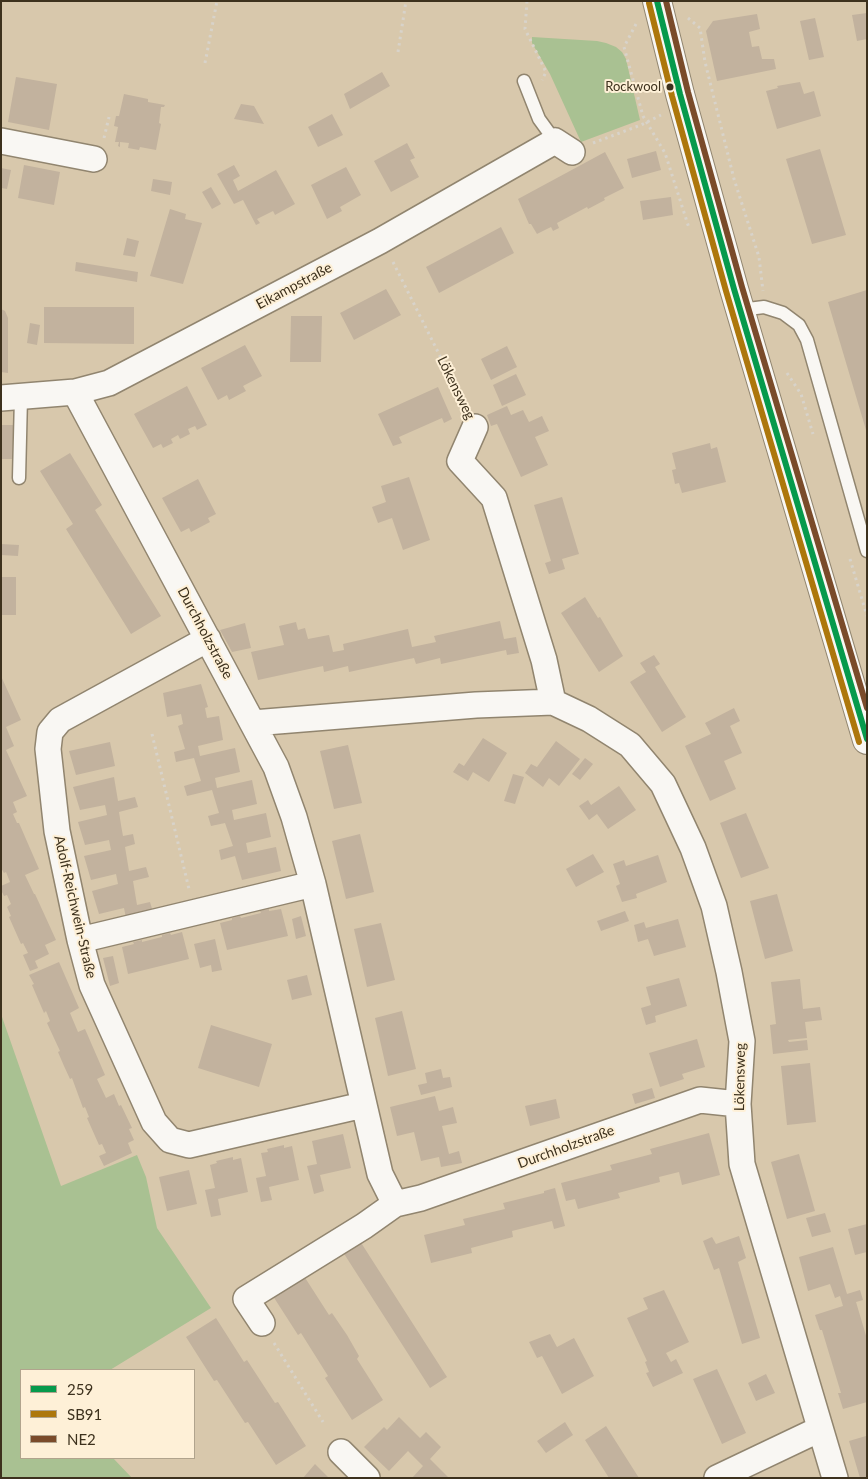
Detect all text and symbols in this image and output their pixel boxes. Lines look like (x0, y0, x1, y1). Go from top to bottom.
place label: Rockwool (605, 79, 661, 95)
marker: Rockwool (665, 82, 675, 92)
street label: Eikampstraße (253, 259, 335, 313)
street label: Lökensweg (434, 354, 478, 422)
street label: Durchholzstraße (174, 584, 236, 682)
street label: Adolf-Reichwein-Straße (50, 834, 100, 980)
street label: Lökensweg (731, 1043, 749, 1111)
street label: Durchholzstraße (515, 1122, 617, 1172)
legend (20, 1369, 195, 1459)
text: 259 (67, 1380, 93, 1398)
text: SB91 (67, 1405, 102, 1423)
text: NE2 (67, 1430, 96, 1448)

